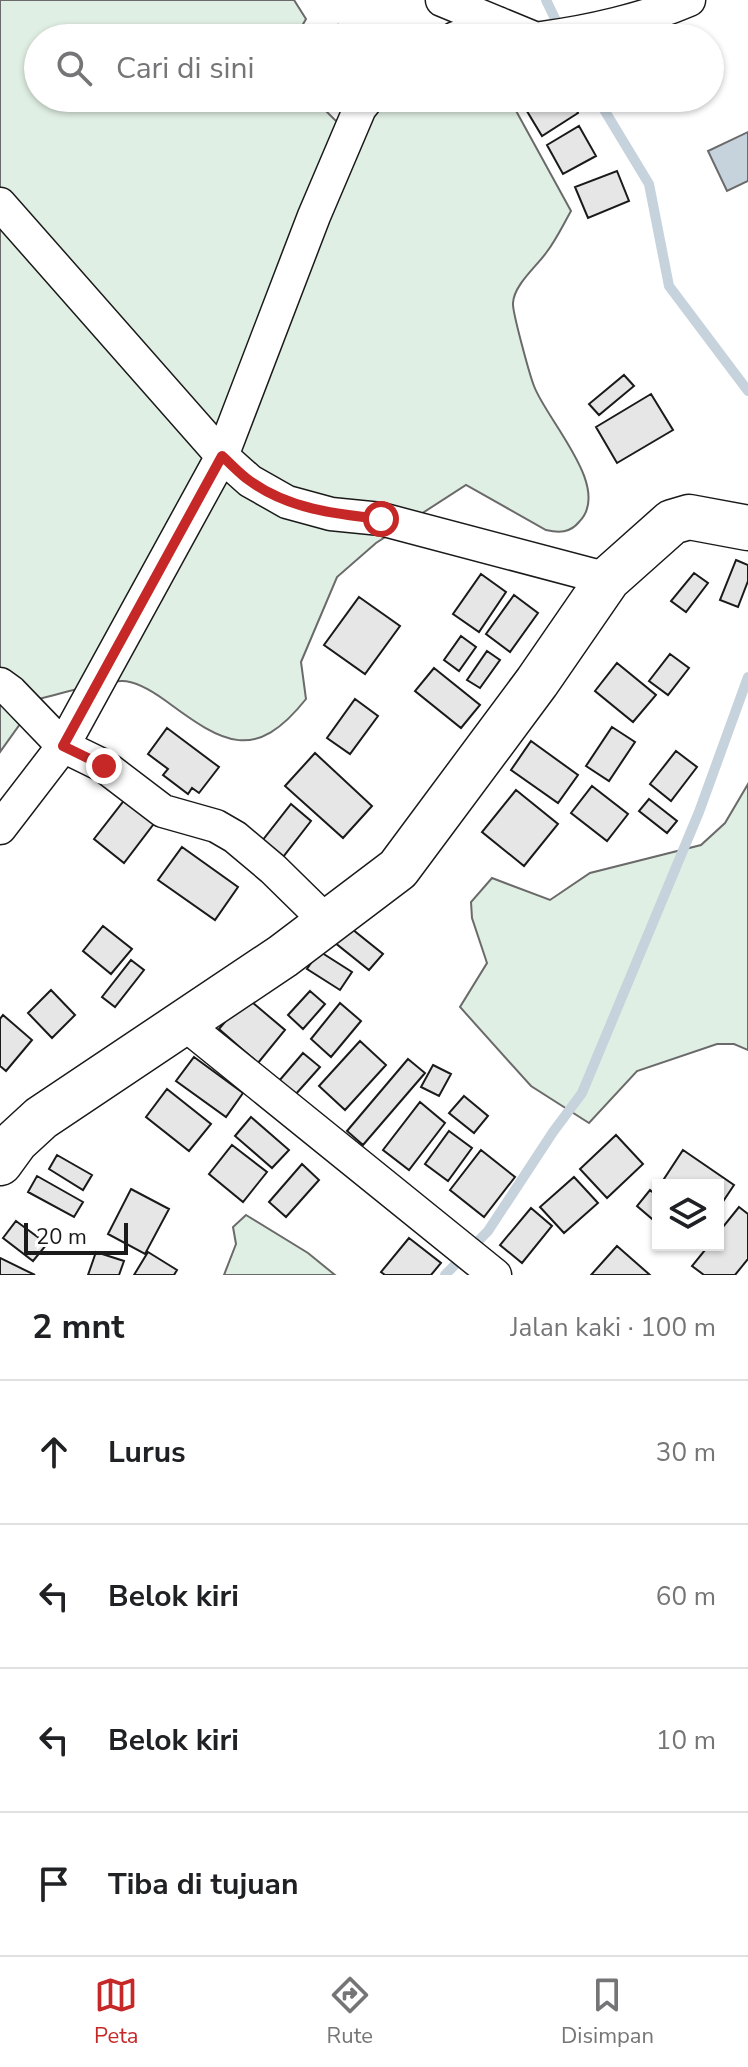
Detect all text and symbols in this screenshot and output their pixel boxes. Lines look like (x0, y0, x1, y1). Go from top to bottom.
search box (24, 24, 724, 112)
icon: search (52, 46, 96, 90)
text: Cari di sini (116, 48, 255, 89)
route start (363, 501, 399, 537)
route end (86, 748, 122, 784)
map controls (652, 1179, 724, 1251)
button: layers (652, 1179, 724, 1251)
scale bar (24, 1219, 128, 1255)
text: 20 m (36, 1222, 87, 1252)
text: 2 mnt (32, 1304, 124, 1350)
text: Jalan kaki · 100 m (510, 1310, 716, 1345)
icon: ahead (32, 1430, 76, 1474)
text: Lurus (108, 1432, 186, 1473)
text: 30 m (656, 1435, 716, 1470)
icon: left (32, 1574, 76, 1618)
text: Belok kiri (108, 1576, 239, 1617)
text: 60 m (656, 1579, 716, 1614)
icon: left (32, 1718, 76, 1762)
text: Belok kiri (108, 1720, 239, 1761)
text: 10 m (656, 1723, 716, 1758)
icon: arrive (32, 1862, 76, 1906)
text: Tiba di tujuan (108, 1864, 299, 1905)
tab: Peta (94, 1973, 139, 2051)
tab: Rute (327, 1973, 373, 2051)
tab: Disimpan (561, 1973, 654, 2051)

